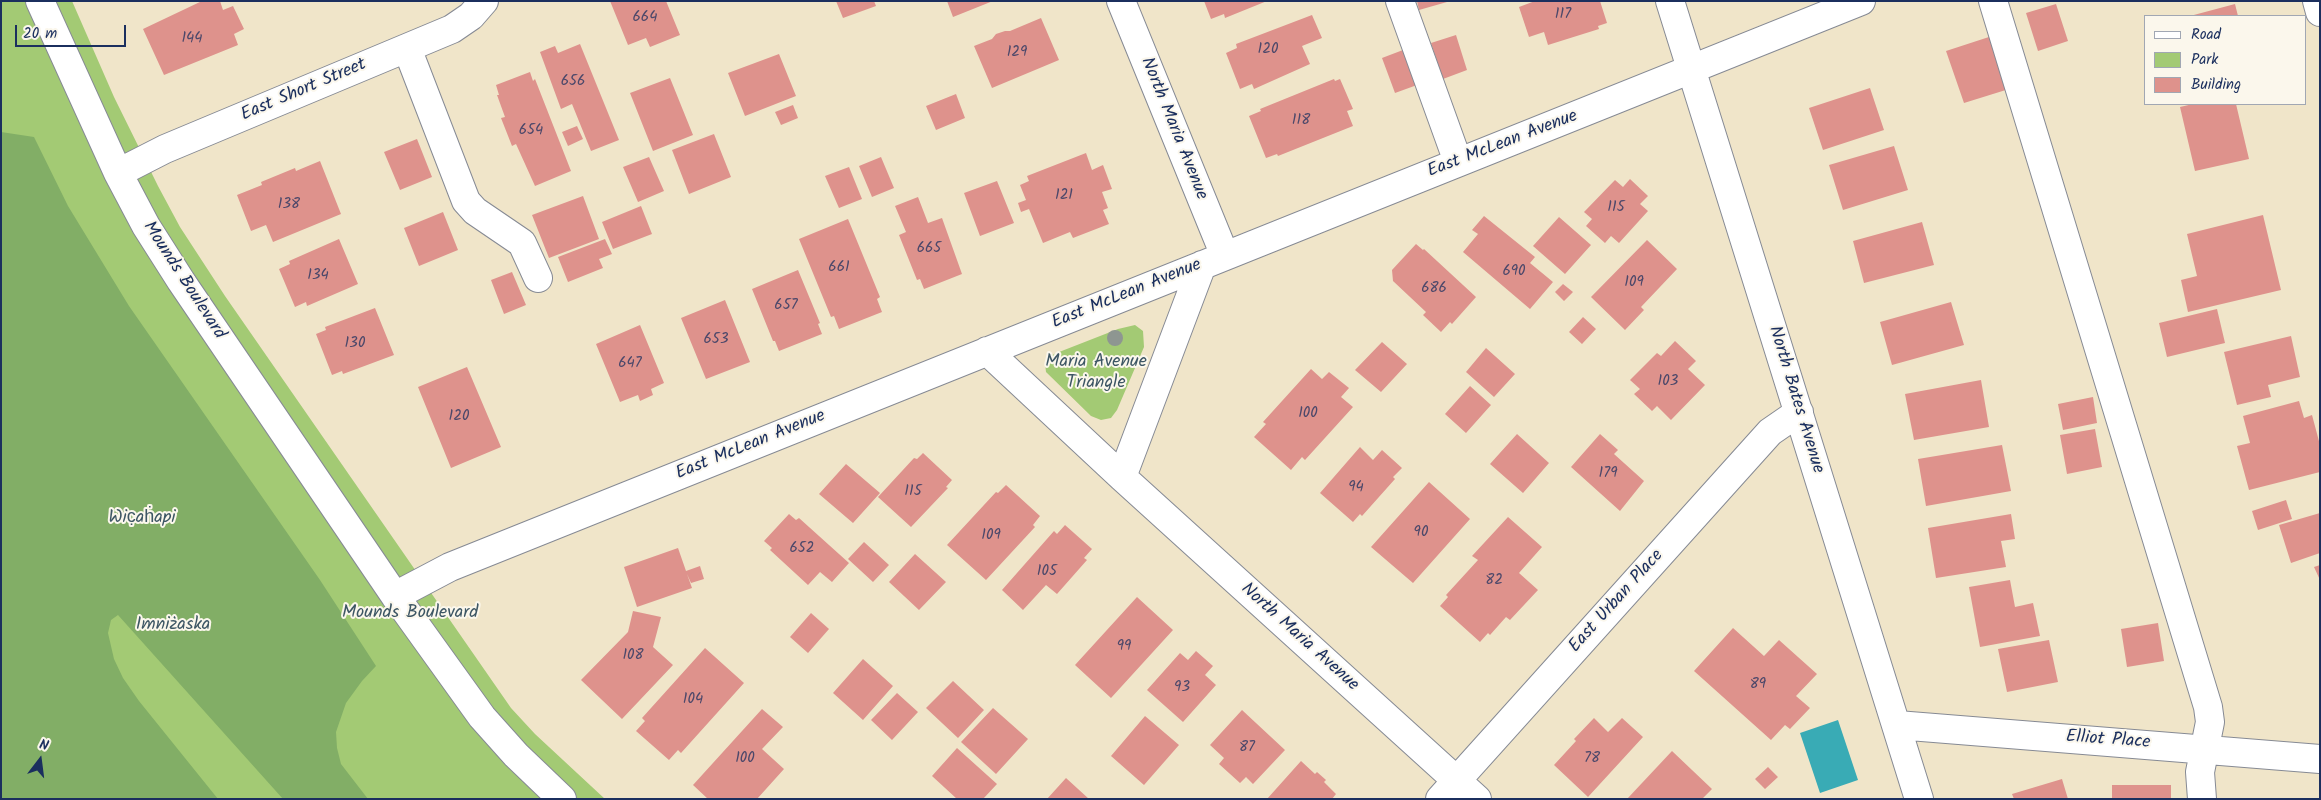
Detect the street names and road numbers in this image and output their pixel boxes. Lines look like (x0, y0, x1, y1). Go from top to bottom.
street label: East Short Street (238, 55, 370, 127)
street label: North Maria Avenue (1135, 55, 1211, 203)
street label: East McLean Avenue (1425, 106, 1581, 184)
street label: Mounds Boulevard (137, 218, 229, 344)
street label: East McLean Avenue (1049, 255, 1205, 335)
street label: North Bates Avenue (1762, 324, 1828, 476)
street label: East McLean Avenue (673, 406, 829, 486)
street label: East Urban Place (1565, 546, 1669, 658)
street label: North Maria Avenue (1235, 579, 1363, 697)
street label: Elliot Place (2065, 727, 2151, 755)

